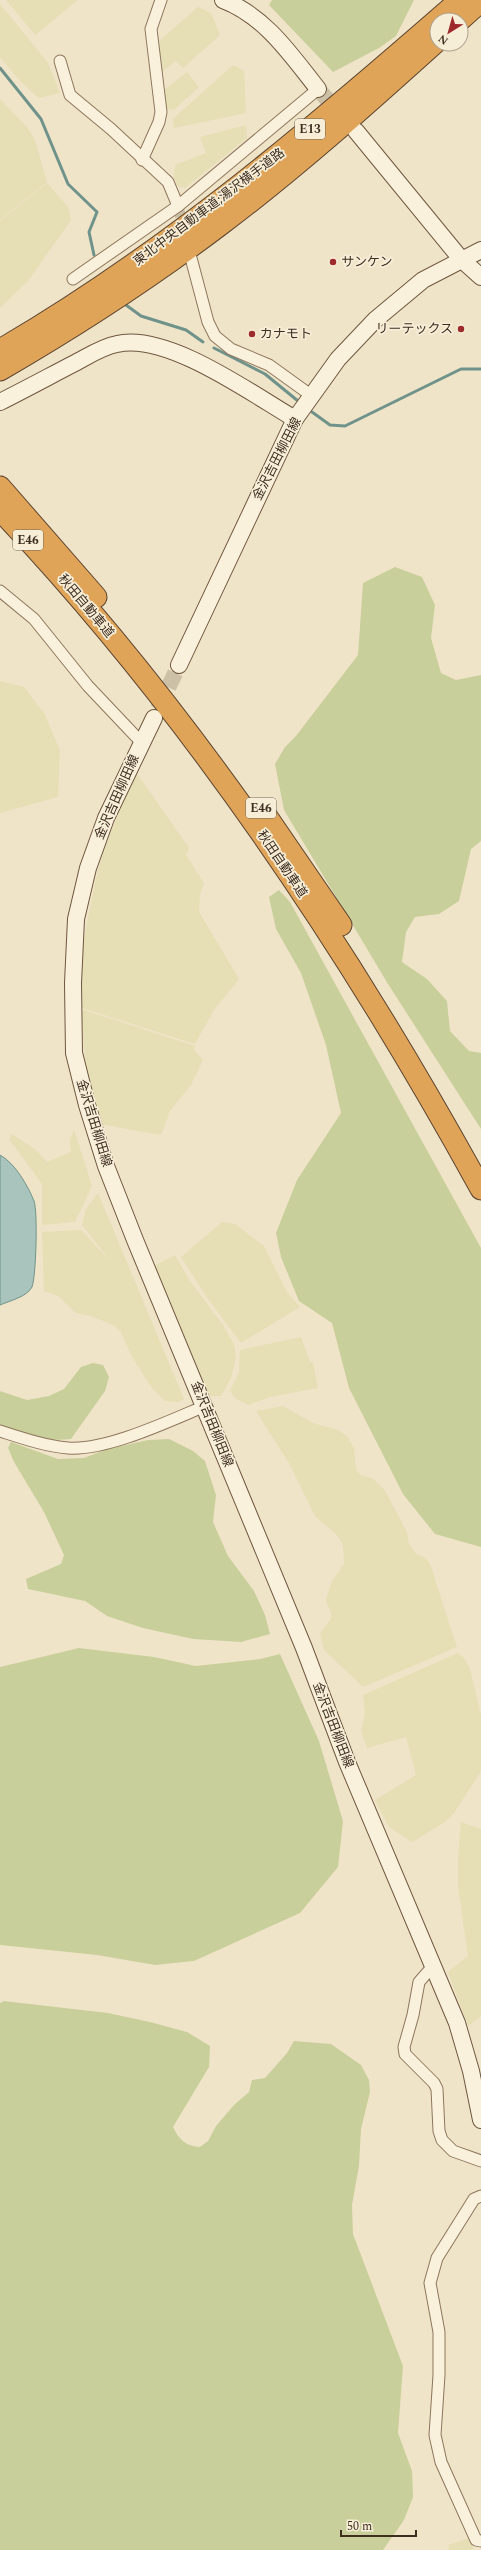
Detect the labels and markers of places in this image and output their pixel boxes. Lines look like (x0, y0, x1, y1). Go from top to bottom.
place label: サンケン (341, 252, 393, 272)
marker: サンケン (328, 257, 338, 267)
place label: リーテックス (375, 319, 453, 339)
place label: カナモト (260, 324, 312, 344)
marker: リーテックス (456, 324, 466, 334)
marker: カナモト (247, 329, 257, 339)

